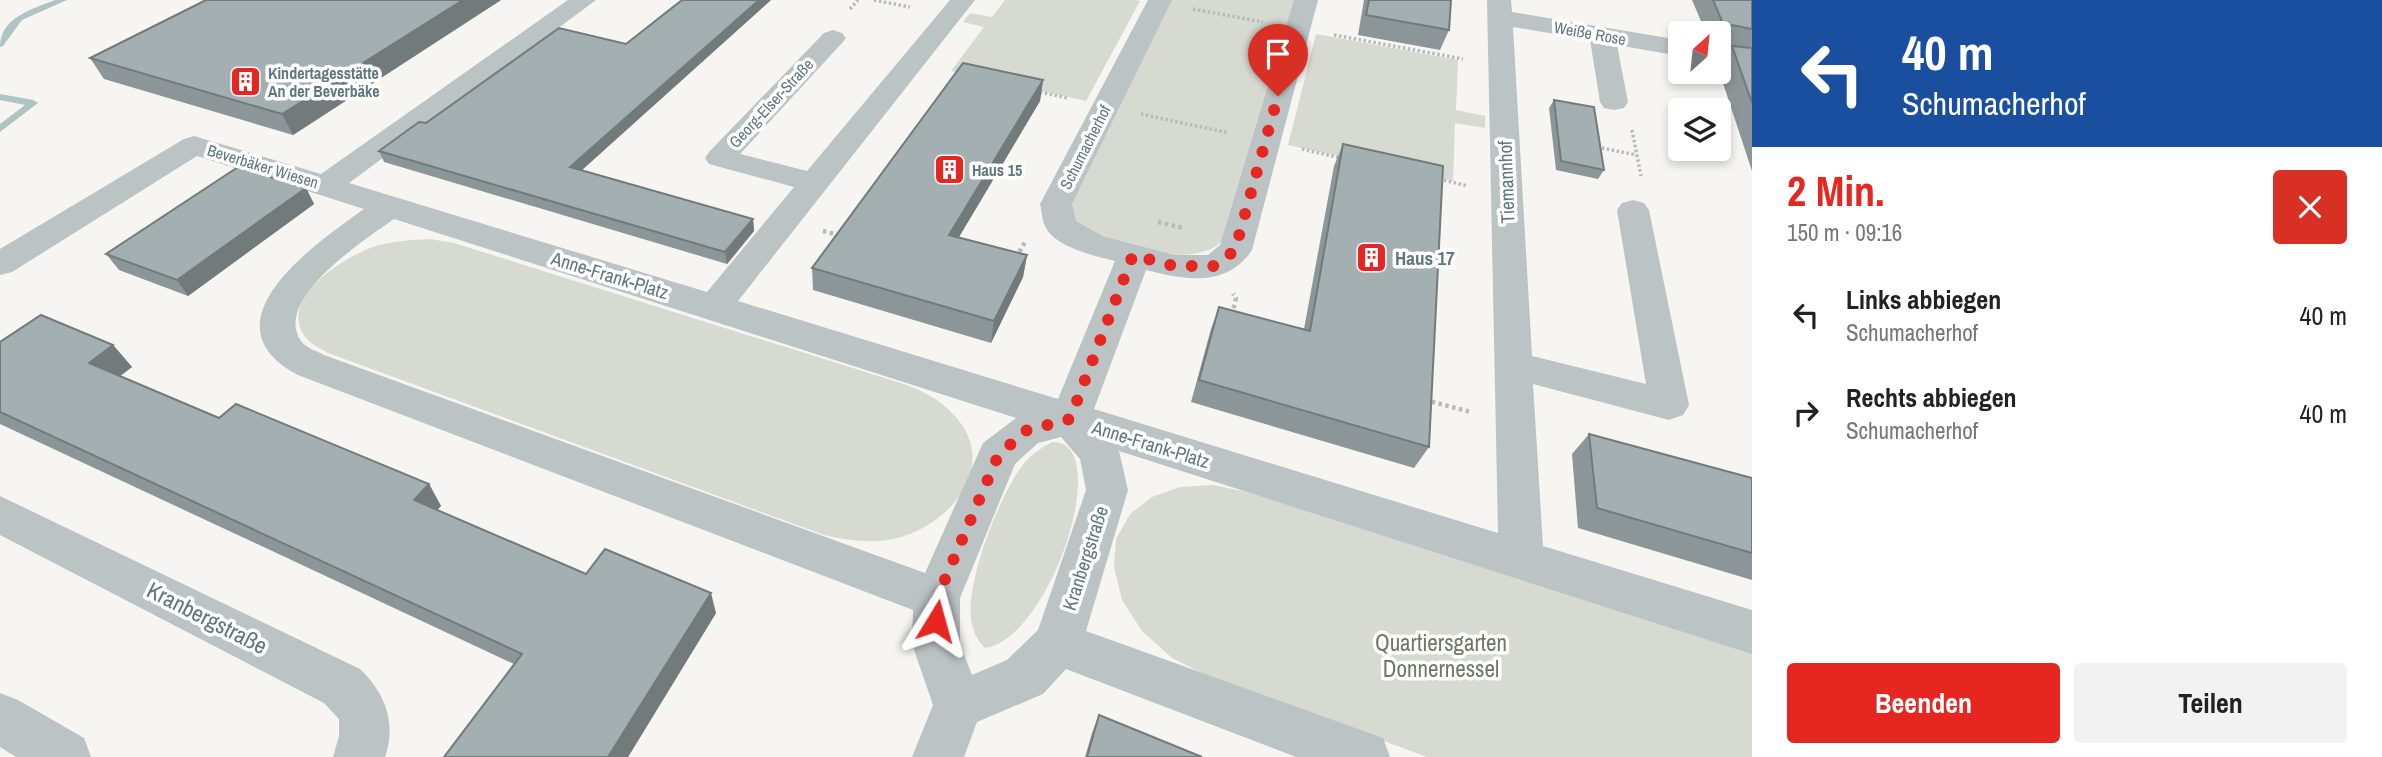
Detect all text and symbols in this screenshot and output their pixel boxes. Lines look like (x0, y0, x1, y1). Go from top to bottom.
street label: Weiße Rose (1552, 16, 1628, 50)
text: 40 m (1902, 19, 1994, 85)
north arrow (1668, 21, 1731, 84)
map controls (1668, 21, 1731, 161)
pin (1248, 24, 1308, 96)
icon: left (1787, 28, 1878, 119)
icon: arrive (1259, 35, 1297, 73)
street label: Georg-Elser-Straße (724, 54, 818, 152)
place label: Kindertagesstätte An der Beverbäke (268, 62, 380, 102)
building icon: Kindertagesstätte An der Beverbäke (228, 65, 262, 99)
text: Schumacherhof (1902, 82, 2086, 125)
button: layers (1668, 98, 1731, 161)
street label: Schumacherhof (1054, 101, 1116, 193)
street label: Beverbäker Wiesen (205, 139, 321, 193)
street label: Tiemannhof (1492, 140, 1520, 224)
building icon: Haus 15 (932, 153, 966, 187)
place label: Haus 15 (972, 159, 1022, 181)
text: 2 Min. (1787, 163, 1885, 219)
button: close (2273, 170, 2347, 244)
text: 150 m · 09:16 (1787, 217, 1902, 248)
building icon: Haus 17 (1355, 241, 1389, 275)
street label: Anne-Frank-Platz (547, 245, 672, 305)
place label: Haus 17 (1395, 245, 1455, 271)
text: Links abbiegen (1846, 282, 2001, 317)
icon: left (1787, 296, 1825, 334)
text: 40 m (2300, 298, 2347, 333)
text: Schumacherhof (1846, 317, 1978, 348)
text: Rechts abbiegen (1846, 380, 2017, 415)
icon: right (1787, 394, 1825, 432)
text: 40 m (2300, 396, 2347, 431)
street label: Anne-Frank-Platz (1088, 414, 1213, 474)
text: Schumacherhof (1846, 415, 1978, 446)
street label: Kranbergstraße (1056, 503, 1114, 613)
street label: Kranbergstraße (142, 574, 273, 661)
position arrow (899, 584, 973, 658)
park label: Quartiersgarten Donnernessel (1375, 627, 1507, 684)
button: Beenden (1787, 663, 2060, 743)
button: Teilen (2074, 663, 2347, 743)

